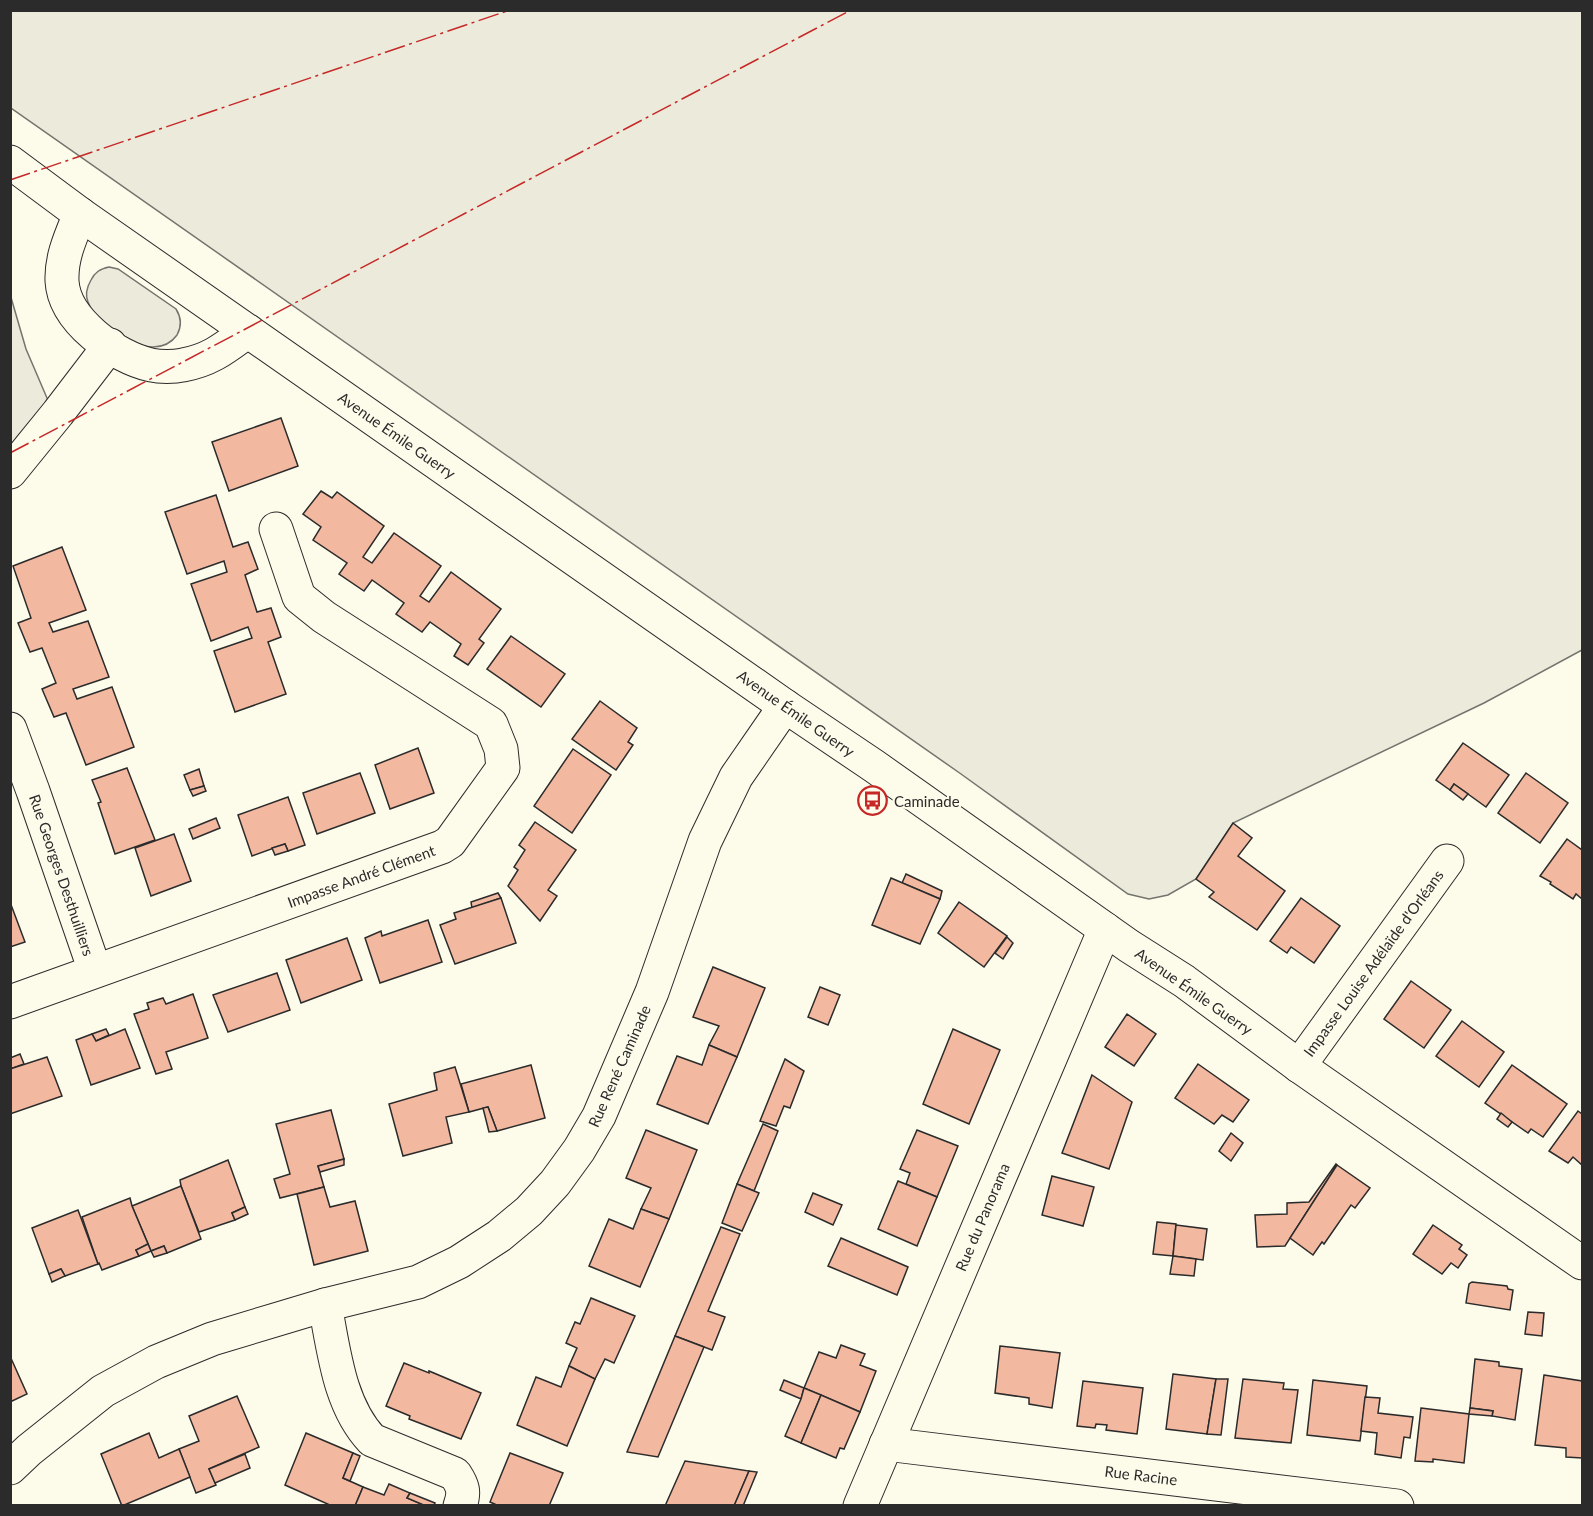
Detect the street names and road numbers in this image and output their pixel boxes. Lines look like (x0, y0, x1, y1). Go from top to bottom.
street label: Avenue Émile Guerry (335, 388, 459, 482)
street label: Avenue Émile Guerry (734, 666, 858, 760)
street label: Rue Georges Desthuilliers (26, 792, 98, 958)
street label: Impasse André Clément (285, 841, 438, 911)
street label: Impasse Louise Adélaïde d'Orléans (1299, 866, 1447, 1060)
street label: Avenue Émile Guerry (1132, 944, 1256, 1038)
street label: Rue René Caminade (584, 1002, 654, 1130)
street label: Rue du Panorama (951, 1160, 1013, 1274)
street label: Rue Racine (1104, 1462, 1178, 1488)

